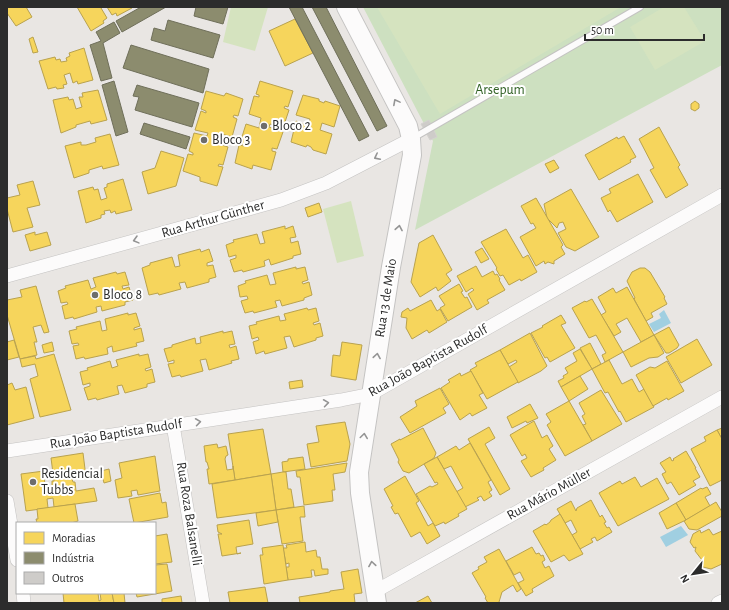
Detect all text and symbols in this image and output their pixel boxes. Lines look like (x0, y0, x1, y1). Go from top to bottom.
scale bar (585, 16, 704, 42)
text: 50 m (591, 24, 614, 36)
park label: Arsepum (475, 83, 525, 97)
one-way arrow (393, 99, 400, 106)
place label: Bloco 2 (272, 119, 311, 133)
marker: Bloco 2 (259, 121, 269, 131)
place label: Bloco 3 (212, 133, 250, 147)
marker: Bloco 3 (199, 135, 209, 145)
one-way arrow (373, 152, 381, 160)
street label: Rua Arthur Günther (160, 197, 267, 240)
one-way arrow (394, 224, 402, 231)
one-way arrow (132, 235, 139, 244)
street label: Rua 13 de Maio (373, 257, 399, 339)
place label: Bloco 8 (103, 288, 142, 302)
marker: Bloco 8 (90, 290, 100, 300)
street label: Rua João Baptista Rudolf (366, 322, 491, 400)
one-way arrow (372, 353, 381, 359)
one-way arrow (323, 399, 329, 408)
street label: Rua João Baptista Rudolf (49, 417, 184, 451)
one-way arrow (195, 418, 201, 427)
one-way arrow (359, 433, 368, 439)
street label: Rua Roza Balsanelli (174, 461, 204, 567)
street label: Rua Mário Müller (505, 465, 594, 523)
place label: Residencial Tubbs (41, 467, 103, 497)
marker: Residencial Tubbs (28, 477, 38, 487)
legend (16, 522, 156, 594)
text: Moradias (52, 532, 95, 544)
text: Indústria (52, 552, 95, 564)
north arrow (673, 554, 713, 594)
one-way arrow (368, 561, 377, 567)
text: Outros (52, 572, 84, 584)
text: N (678, 573, 691, 585)

